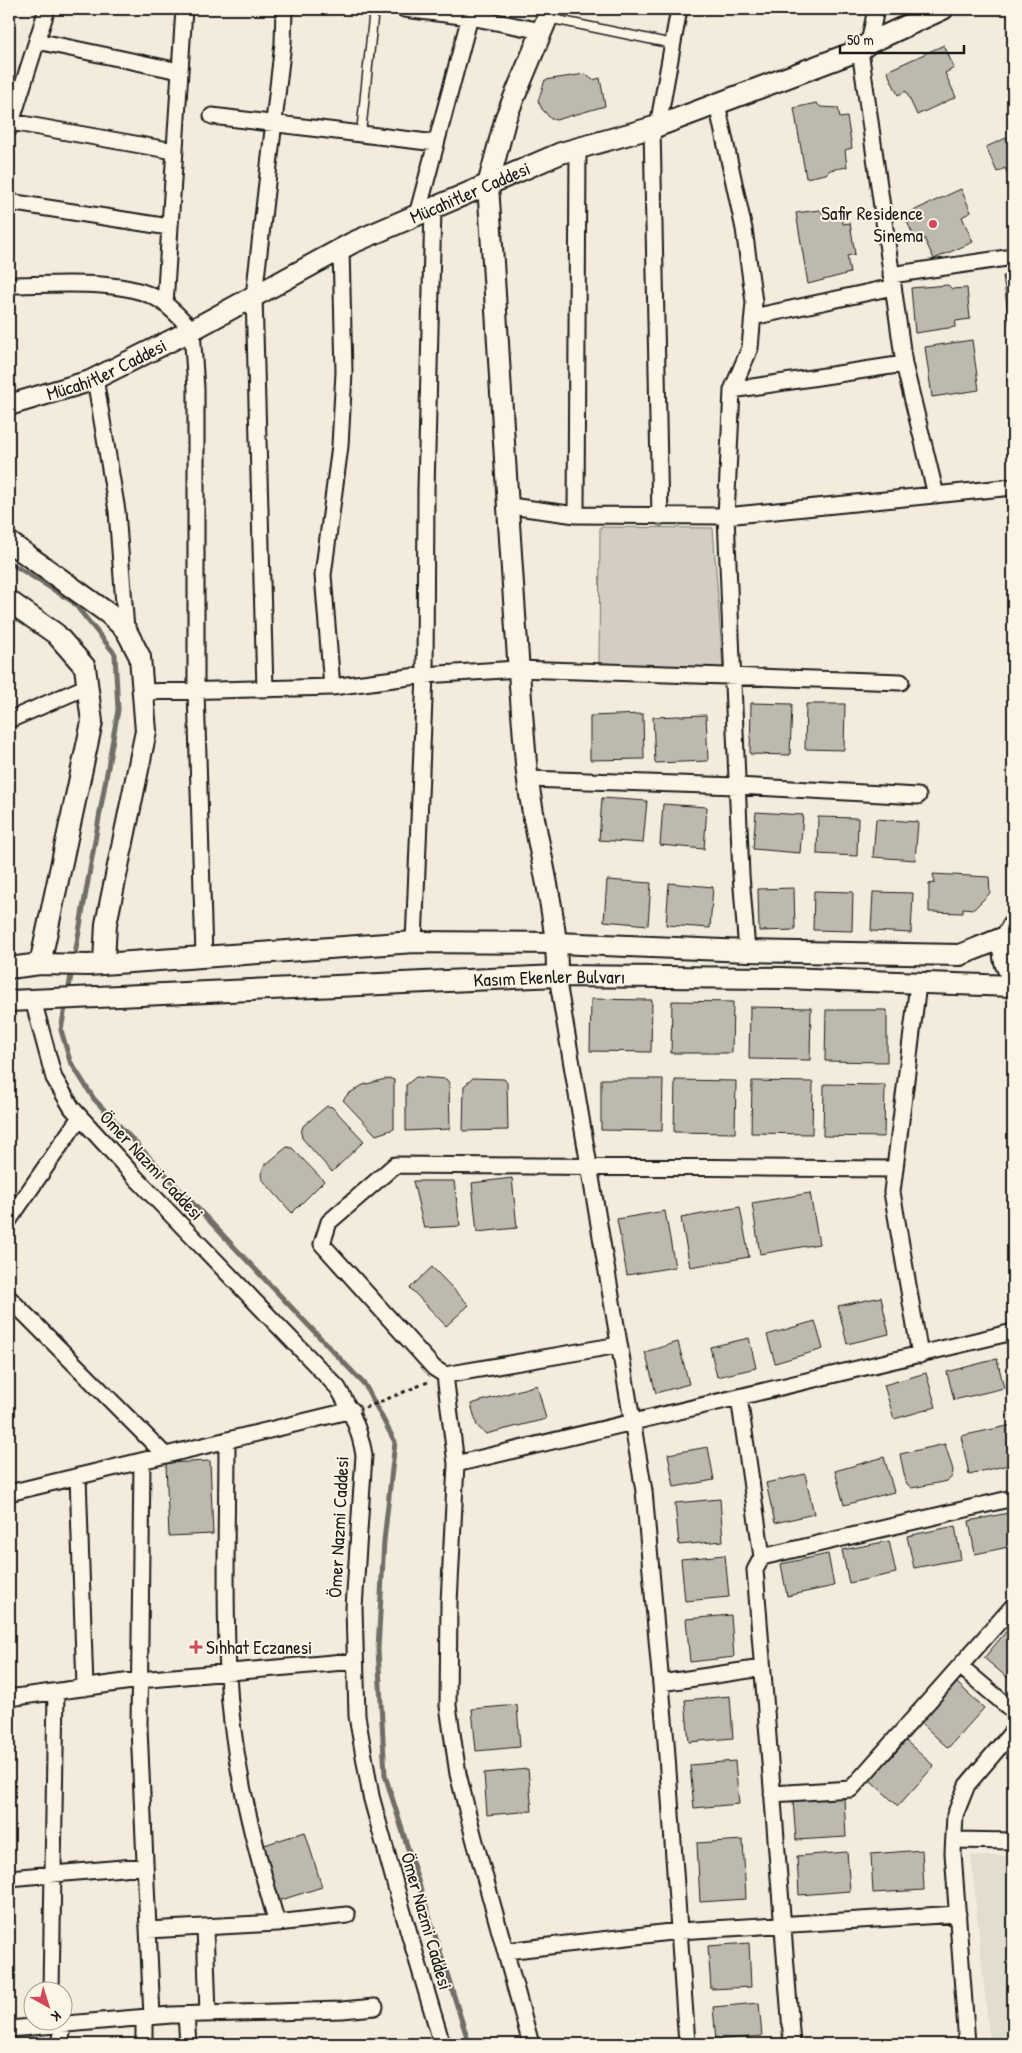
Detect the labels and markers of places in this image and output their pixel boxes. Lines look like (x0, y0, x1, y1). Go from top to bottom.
place label: Safir Residence Sinema (821, 200, 924, 248)
marker: Safir Residence Sinema (927, 218, 939, 230)
place label: Sıhhat Eczanesi (206, 1634, 312, 1660)
marker: Sıhhat Eczanesi (190, 1641, 202, 1653)

